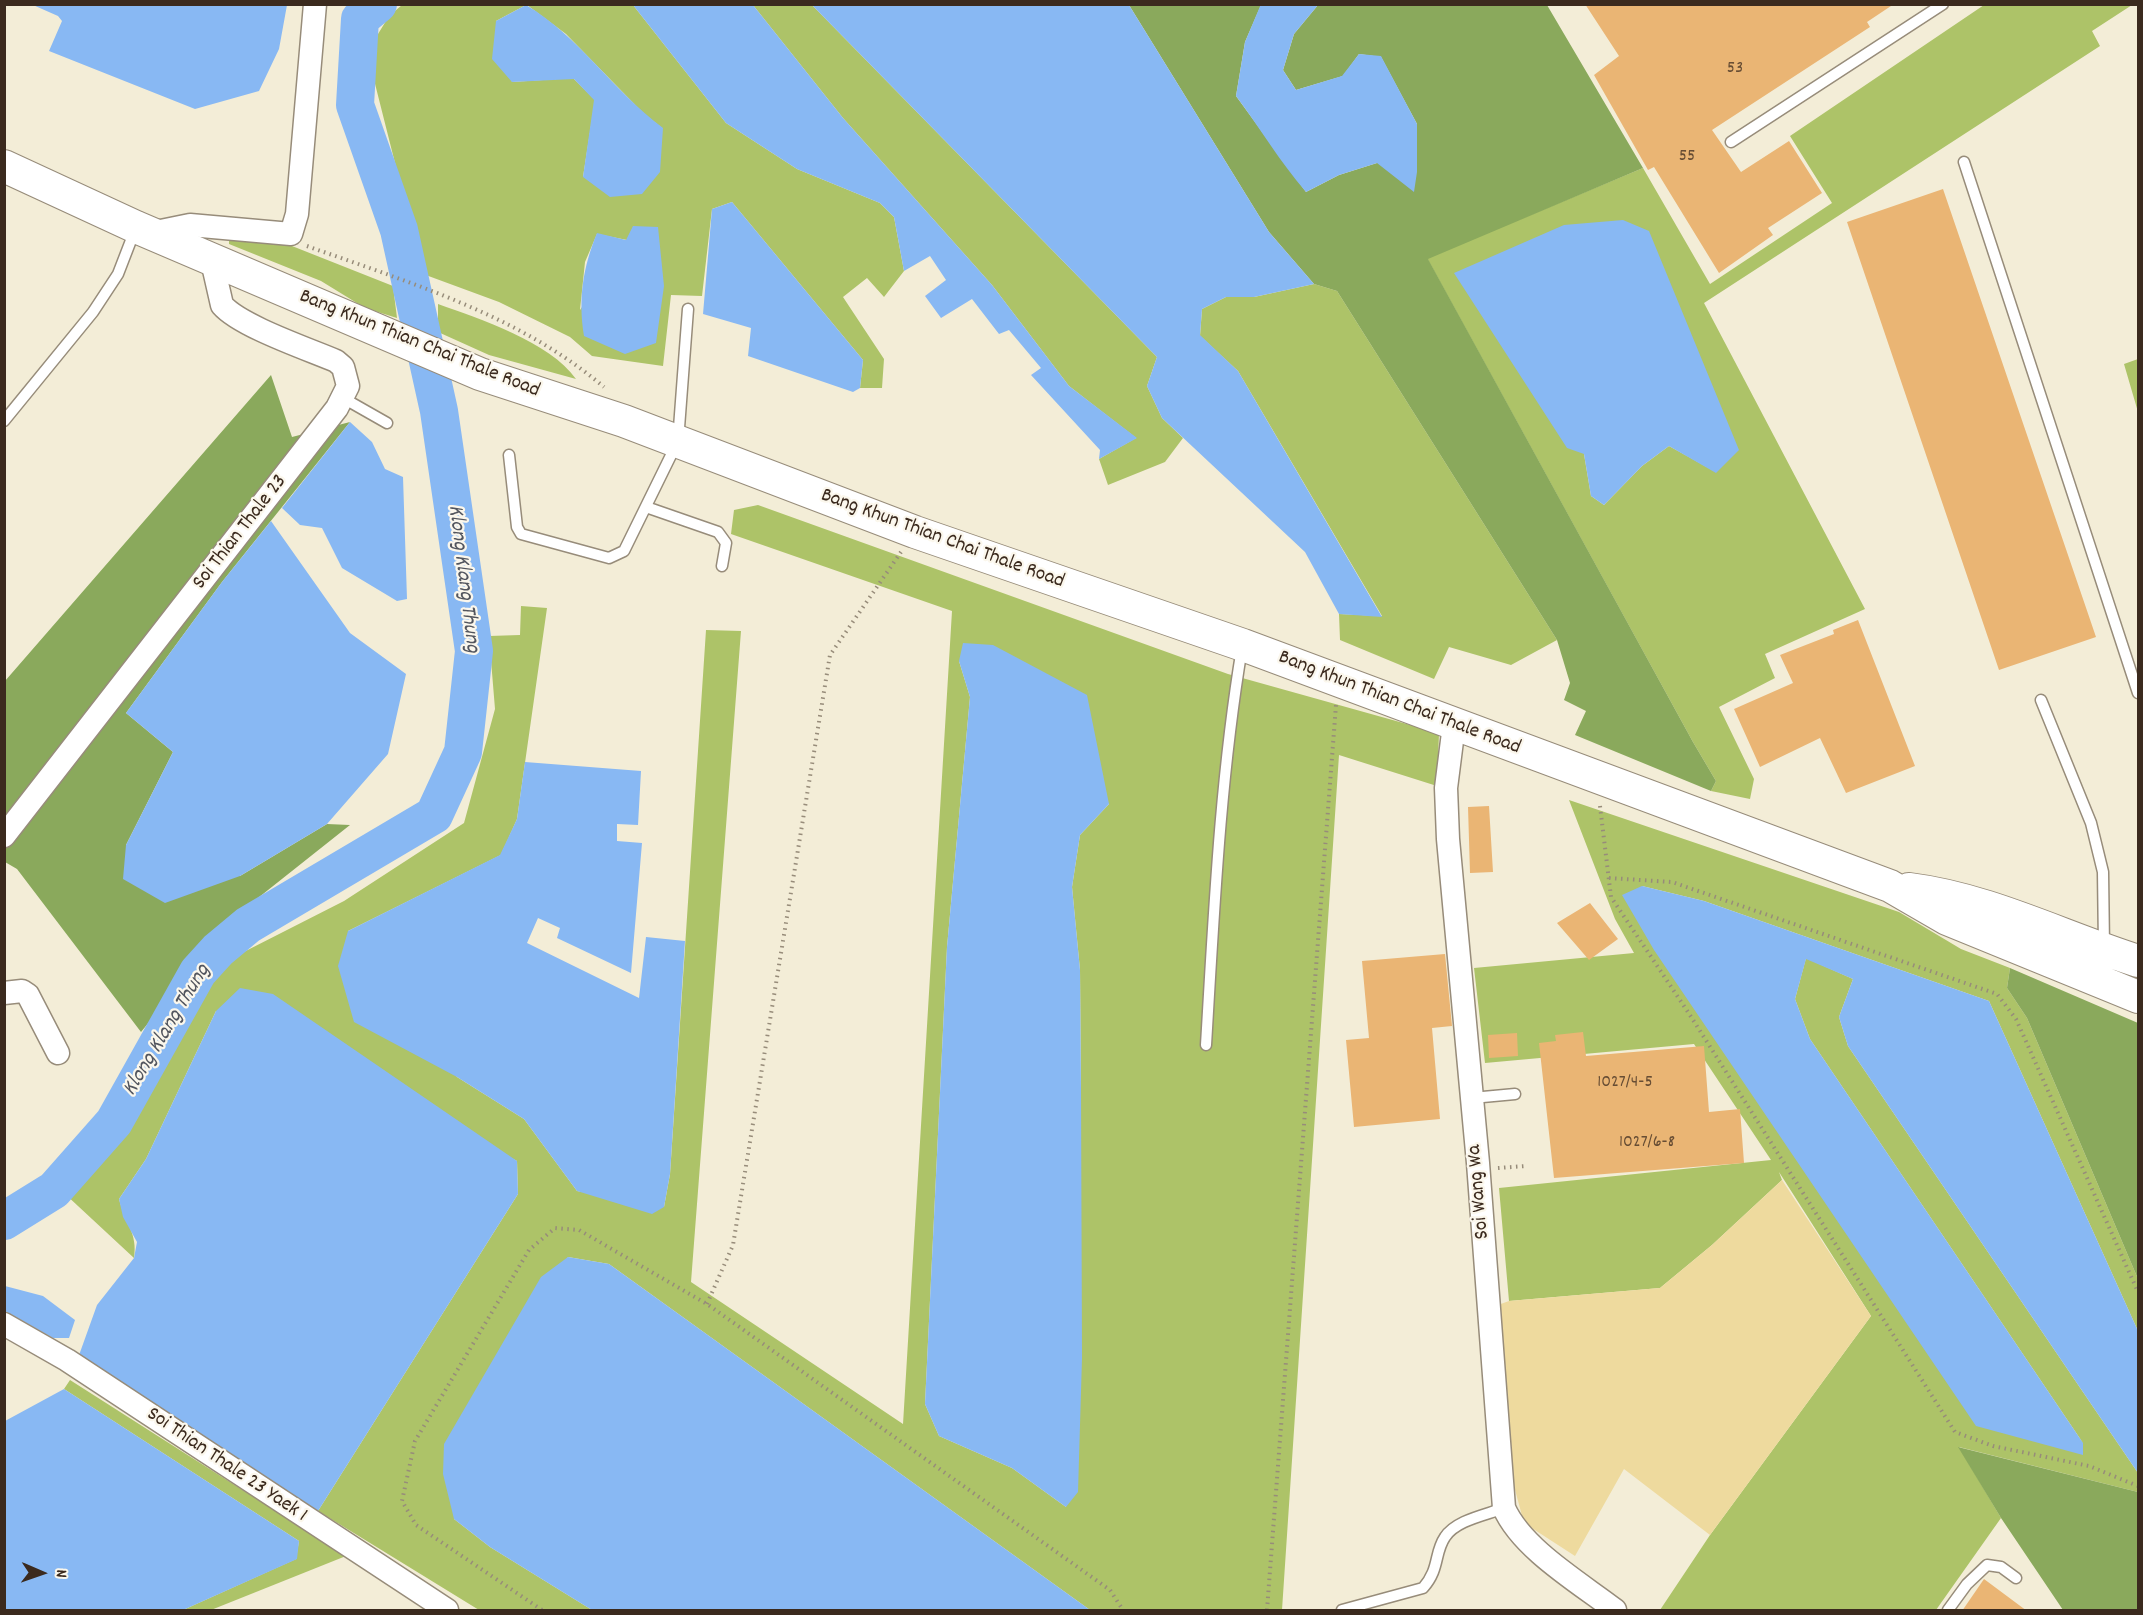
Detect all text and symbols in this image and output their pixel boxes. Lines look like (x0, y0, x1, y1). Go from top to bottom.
house number: 53 (1727, 59, 1743, 81)
house number: 55 (1679, 147, 1695, 169)
street label: Bang Khun Thian Chai Thale Road (295, 285, 543, 405)
street label: Soi Thian Thale 23 (188, 471, 294, 595)
street label: Bang Khun Thian Chai Thale Road (817, 484, 1067, 596)
water label: Klong Klang Thung (440, 504, 484, 654)
street label: Bang Khun Thian Chai Thale Road (1274, 646, 1524, 762)
water label: Klong Klang Thung (118, 960, 218, 1102)
house number: 1027/4-5 (1597, 1073, 1653, 1095)
house number: 1027/6-8 (1619, 1133, 1675, 1155)
street label: Soi Wang Wa (1463, 1144, 1497, 1240)
street label: Soi Thian Thale 23 Yaek 1 (141, 1403, 311, 1529)
north arrow (12, 1543, 72, 1603)
text: N (49, 1569, 72, 1578)

